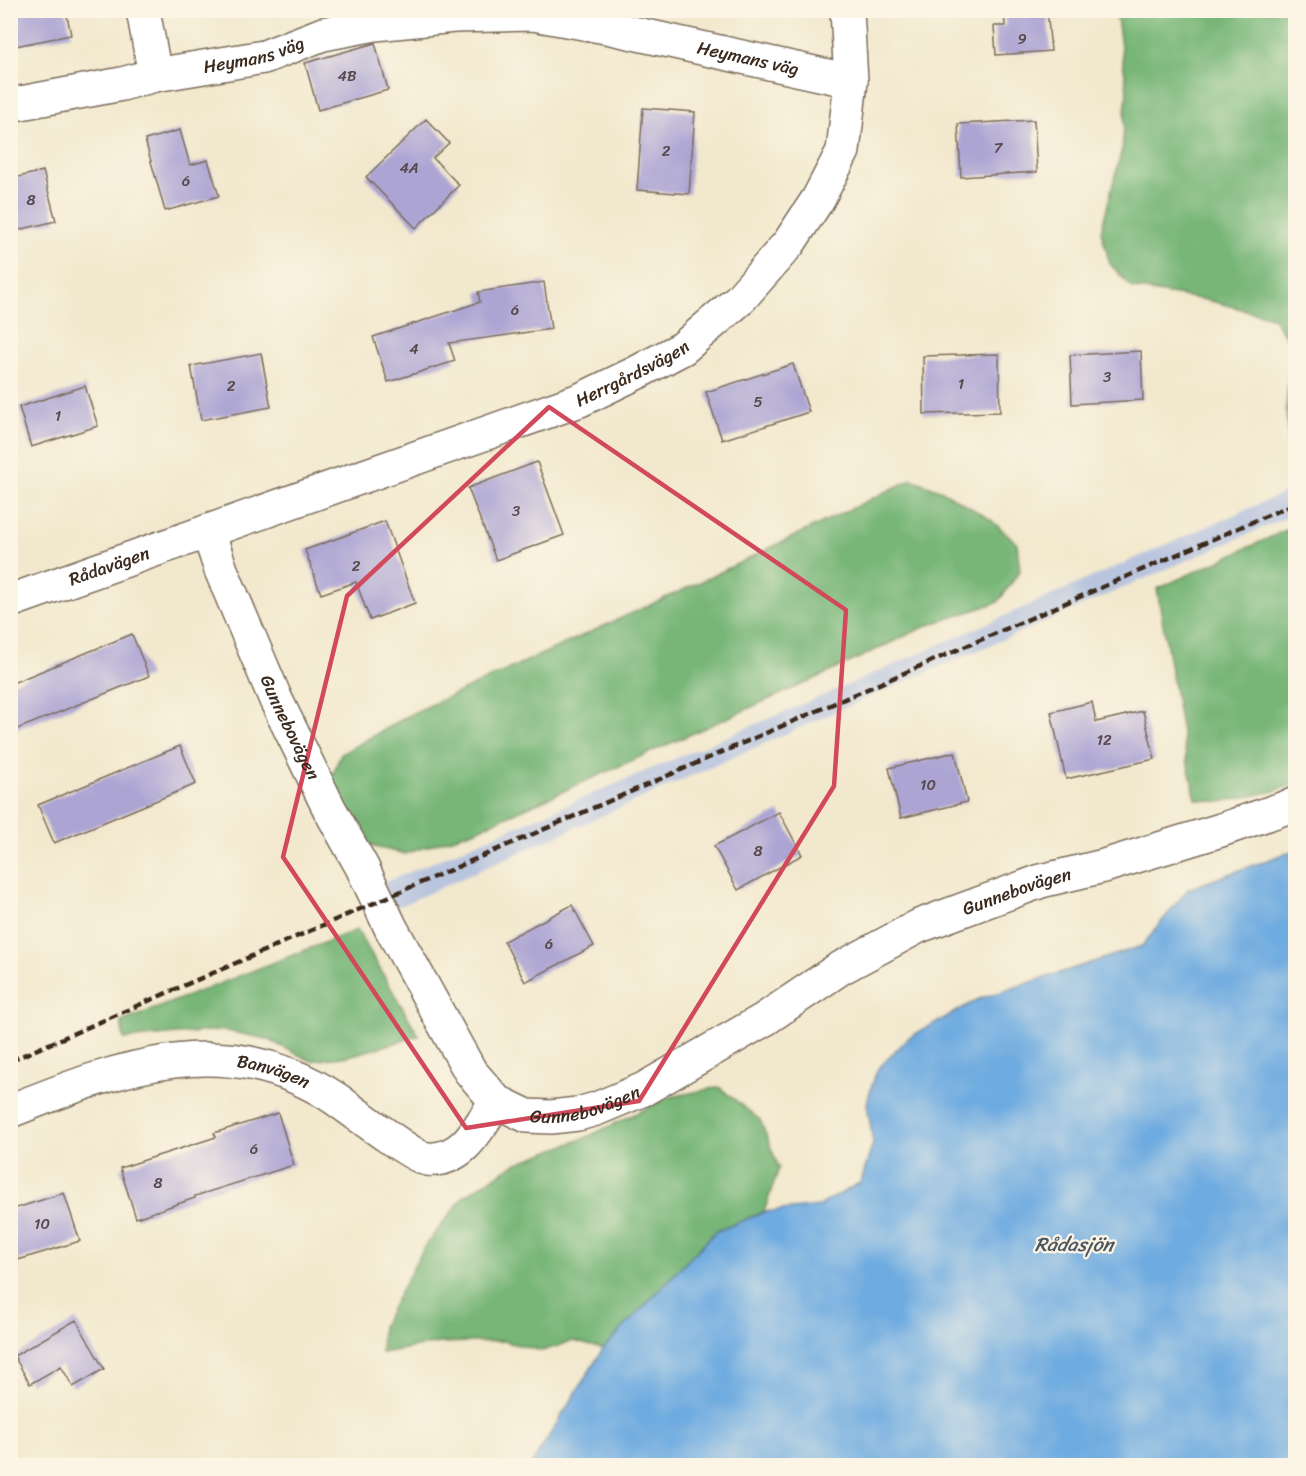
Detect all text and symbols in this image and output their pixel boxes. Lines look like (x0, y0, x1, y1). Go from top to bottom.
house number: 9 (1017, 26, 1027, 52)
street label: Heymans väg (201, 27, 309, 83)
street label: Heymans väg (694, 32, 802, 85)
house number: 4B (338, 63, 357, 89)
house number: 7 (994, 135, 1004, 161)
house number: 2 (662, 138, 671, 164)
house number: 4A (399, 155, 419, 181)
house number: 6 (182, 168, 190, 194)
house number: 8 (26, 187, 36, 213)
house number: 6 (511, 297, 519, 323)
street label: Herrgårdsvägen (570, 332, 698, 416)
house number: 4 (409, 336, 419, 362)
house number: 3 (1103, 364, 1111, 390)
house number: 1 (958, 371, 964, 397)
house number: 2 (227, 373, 236, 399)
house number: 5 (753, 389, 763, 415)
house number: 1 (55, 403, 61, 429)
house number: 3 (512, 498, 520, 524)
street label: Rådavägen (64, 537, 154, 595)
house number: 2 (352, 553, 361, 579)
street label: Gunnebovägen (251, 670, 329, 786)
house number: 12 (1096, 727, 1112, 753)
house number: 10 (920, 772, 936, 798)
house number: 8 (753, 838, 763, 864)
street label: Gunnebovägen (958, 858, 1075, 925)
house number: 6 (545, 931, 553, 957)
street label: Banvägen (235, 1045, 316, 1098)
street label: Gunnebovägen (529, 1076, 645, 1133)
house number: 6 (250, 1136, 258, 1162)
house number: 8 (153, 1170, 163, 1196)
house number: 10 (34, 1211, 50, 1237)
water label: Rådasjön (1035, 1227, 1116, 1262)

